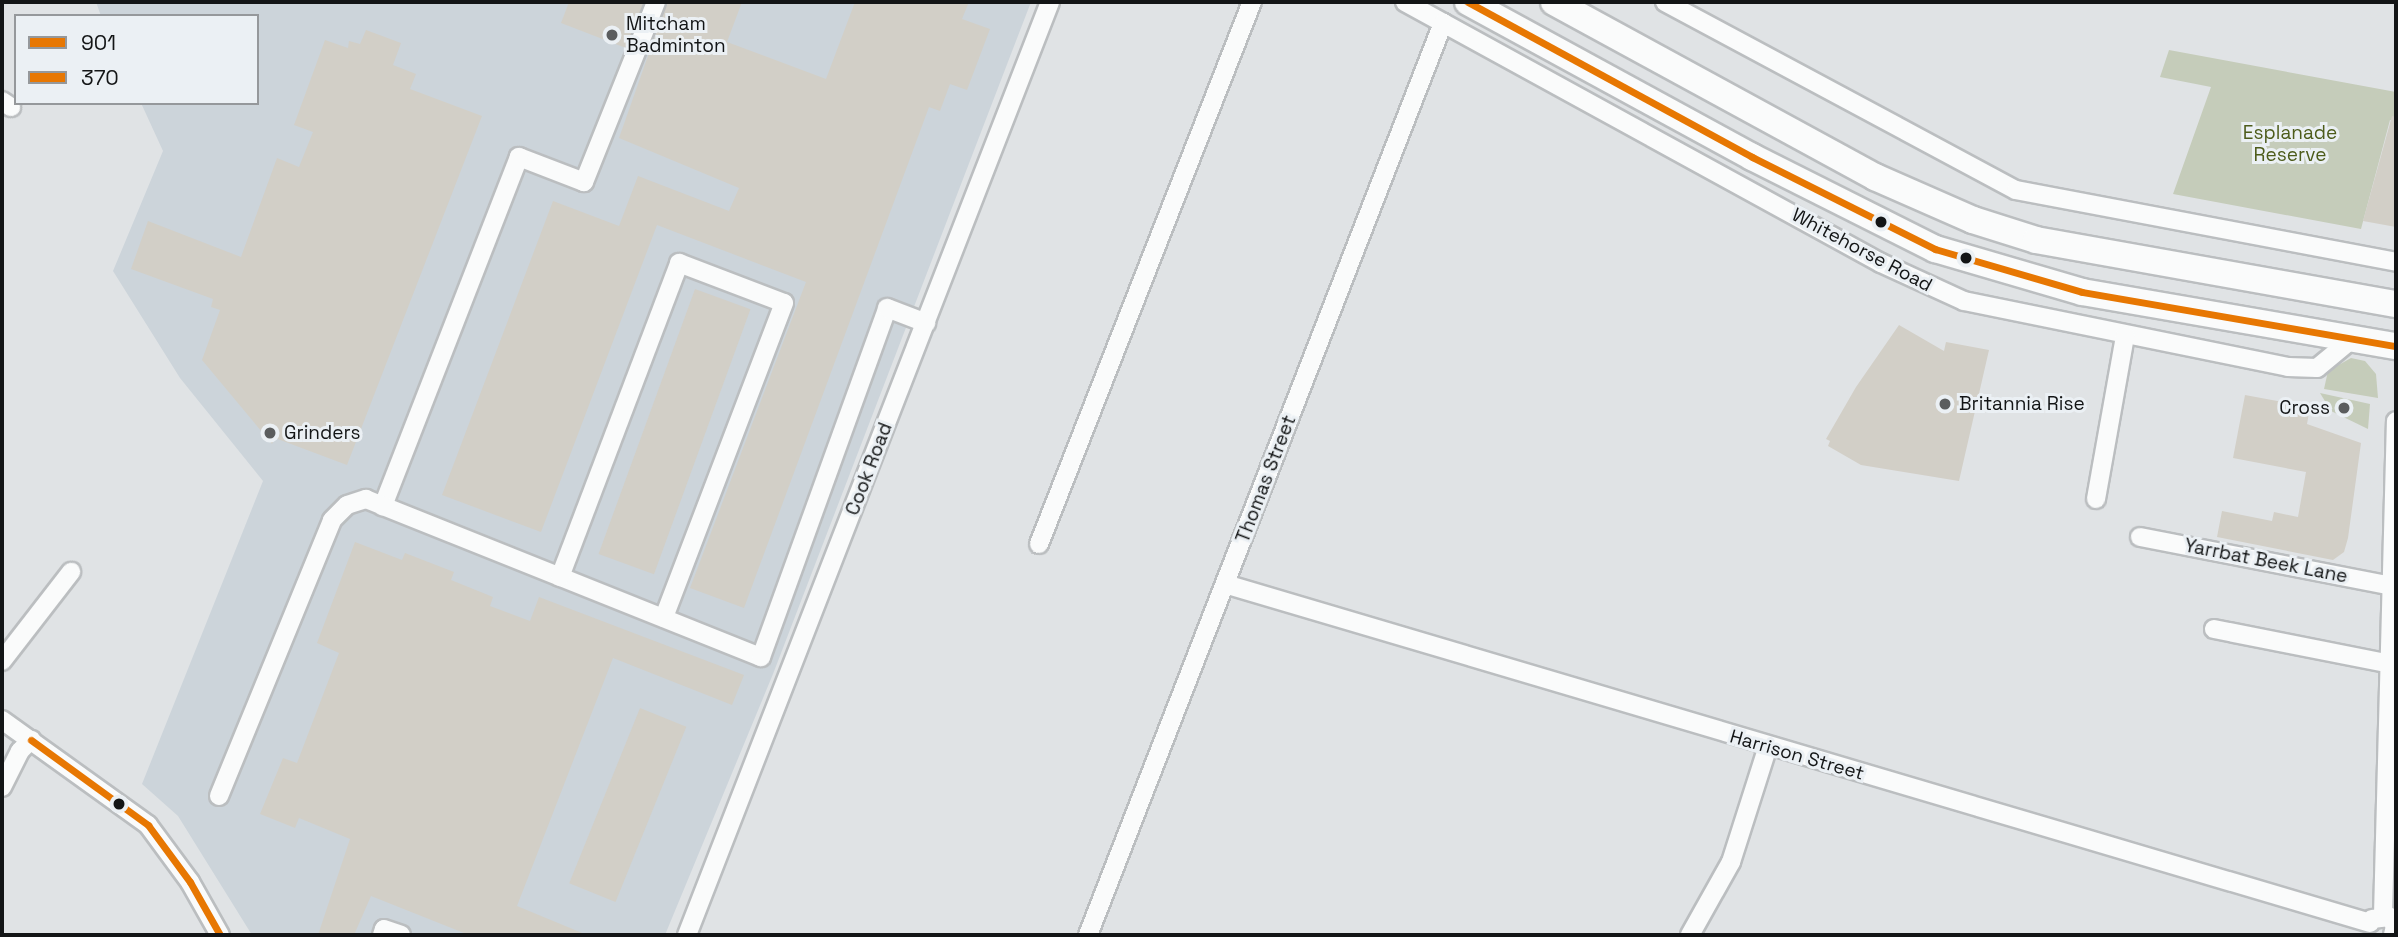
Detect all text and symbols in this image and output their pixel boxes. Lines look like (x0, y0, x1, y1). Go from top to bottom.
place label: Mitcham Badminton (626, 13, 726, 57)
legend (14, 14, 259, 105)
marker: Mitcham Badminton (604, 27, 620, 43)
text: 901 (81, 29, 116, 56)
text: 370 (81, 64, 119, 91)
park label: Esplanade Reserve (2243, 122, 2337, 166)
street label: Whitehorse Road (1788, 203, 1936, 297)
unlabelled marker (1874, 215, 1888, 229)
unlabelled marker (1959, 251, 1973, 265)
place label: Britannia Rise (1959, 393, 2085, 415)
marker: Britannia Rise (1937, 396, 1953, 412)
place label: Cross (2279, 397, 2330, 419)
marker: Cross (2336, 400, 2352, 416)
street label: Thomas Street (1231, 412, 1301, 546)
street label: Cook Road (841, 419, 897, 519)
place label: Grinders (284, 422, 360, 444)
marker: Grinders (262, 425, 278, 441)
street label: Yarrbat Beek Lane (2182, 534, 2350, 588)
street label: Harrison Street (1727, 725, 1867, 785)
unlabelled marker (112, 797, 126, 811)

